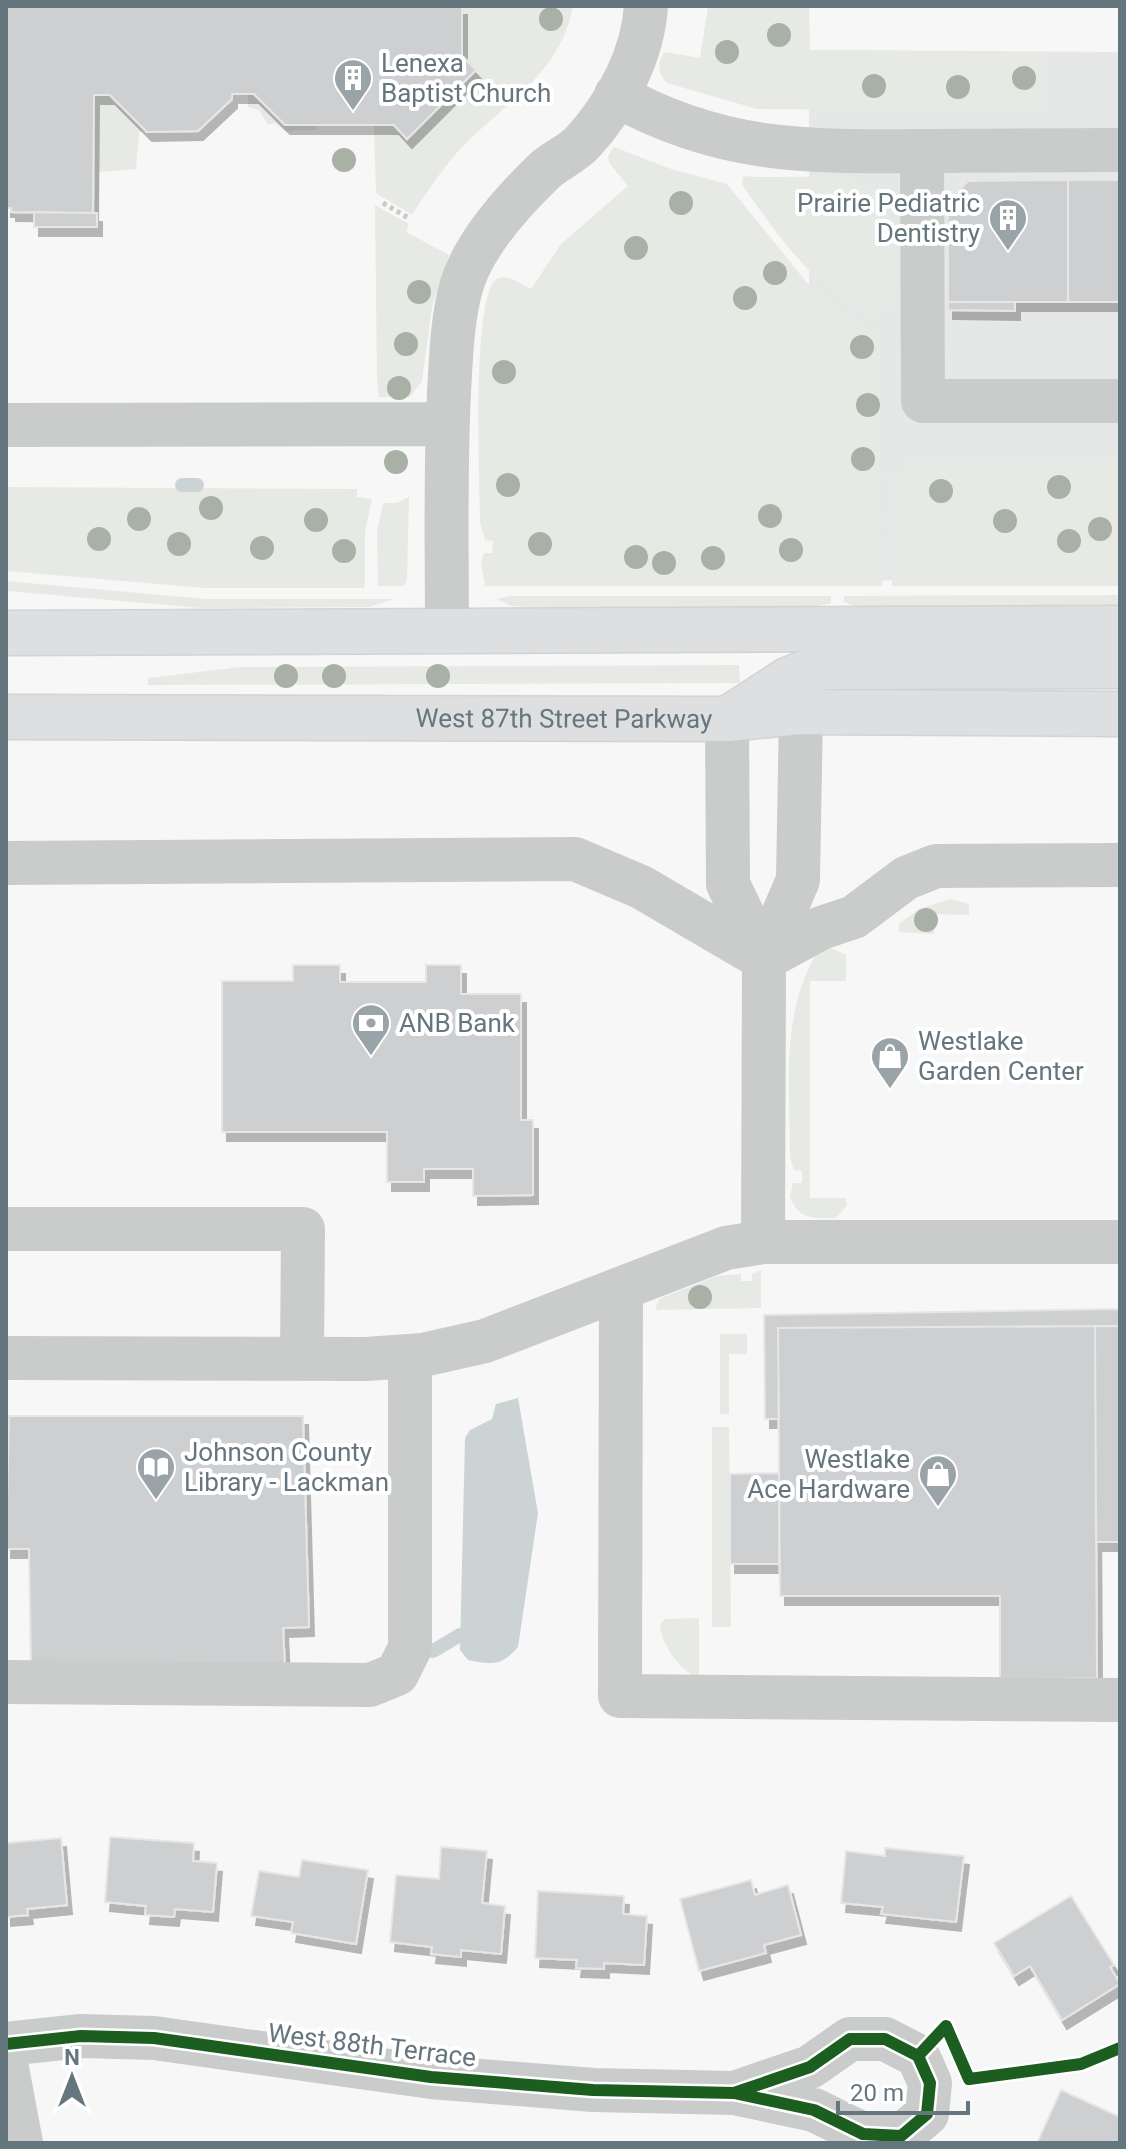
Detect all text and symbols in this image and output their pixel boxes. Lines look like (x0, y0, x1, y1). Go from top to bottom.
place label: Lenexa Baptist Church (381, 48, 551, 108)
building icon: Lenexa Baptist Church (332, 57, 374, 112)
place label: Prairie Pediatric Dentistry (797, 188, 980, 248)
building icon: Prairie Pediatric Dentistry (987, 197, 1029, 252)
street label: West 87th Street Parkway (416, 703, 712, 734)
bank icon: ANB Bank (350, 1002, 392, 1057)
place label: ANB Bank (399, 1008, 516, 1038)
place label: Westlake Garden Center (918, 1026, 1084, 1086)
shop icon: Westlake Garden Center (869, 1035, 911, 1090)
place label: Johnson County Library - Lackman (184, 1437, 389, 1497)
place label: Westlake Ace Hardware (747, 1444, 910, 1504)
library icon: Johnson County Library - Lackman (135, 1446, 177, 1501)
shop icon: Westlake Ace Hardware (917, 1453, 959, 1508)
street label: West 88th Terrace (266, 2017, 478, 2073)
north arrow (32, 2037, 112, 2117)
text: N (64, 2045, 80, 2070)
scale bar (838, 2065, 968, 2115)
text: 20 m (850, 2079, 904, 2107)

